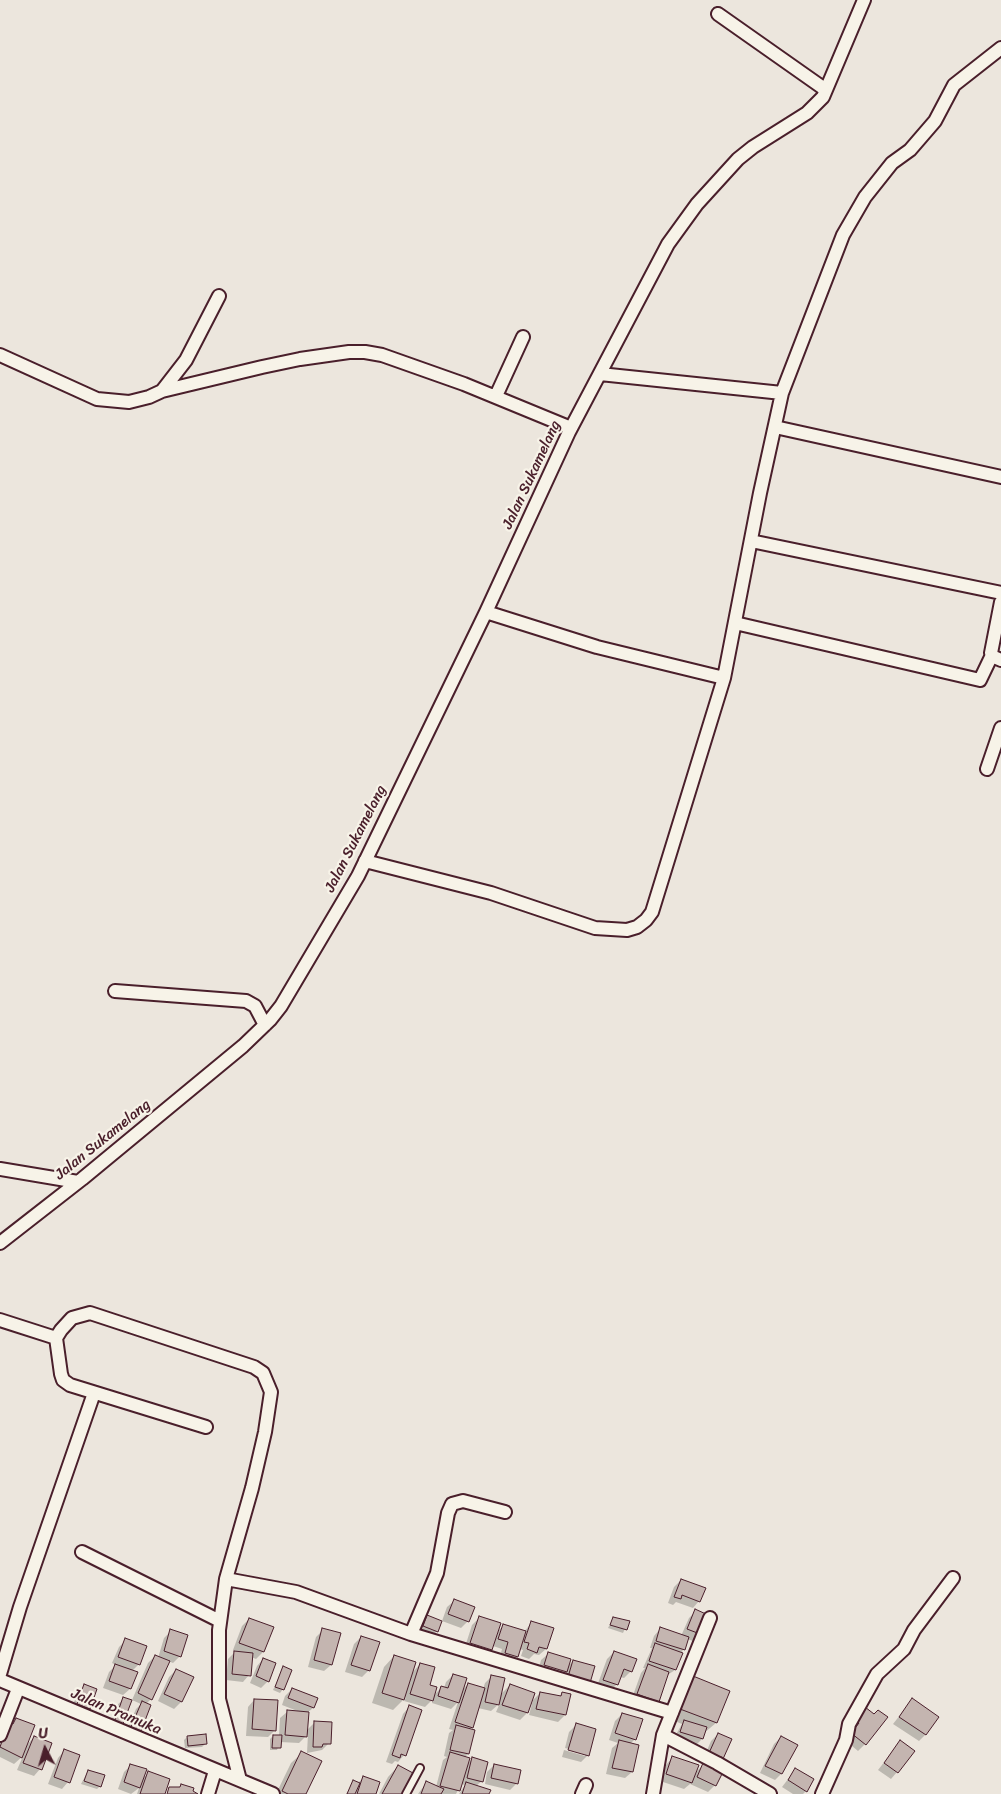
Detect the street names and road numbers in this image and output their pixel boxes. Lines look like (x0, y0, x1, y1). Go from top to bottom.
street label: Jalan Sukamelang (499, 418, 565, 532)
street label: Jalan Sukamelang (321, 783, 391, 895)
street label: Jalan Sukamelang (52, 1096, 154, 1184)
street label: Jalan Pramuka (68, 1685, 164, 1739)

